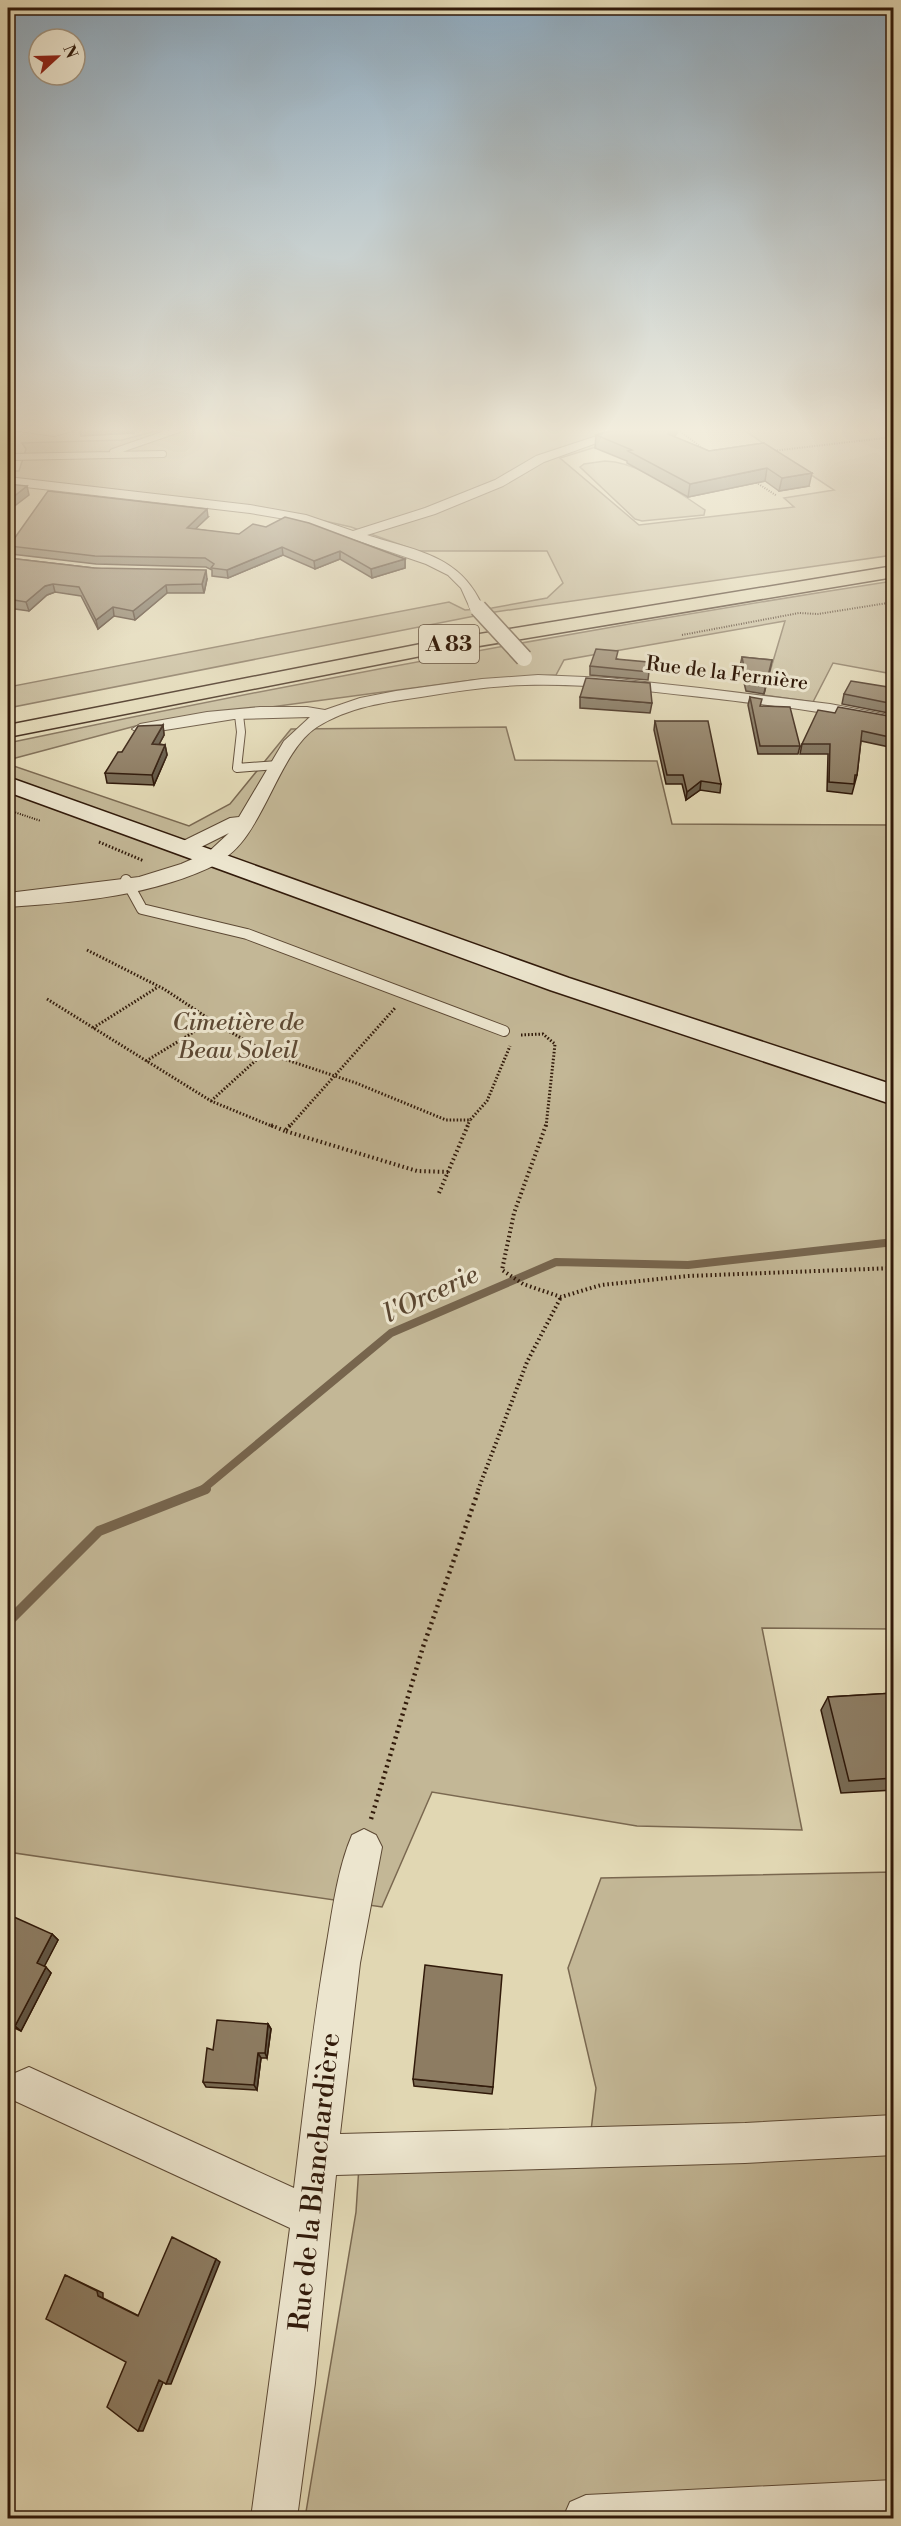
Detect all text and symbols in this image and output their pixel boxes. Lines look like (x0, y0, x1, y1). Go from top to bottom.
north arrow (27, 27, 87, 87)
text: N (58, 42, 82, 62)
road number: A 83 (419, 625, 479, 663)
street label: Rue de la Fernière (644, 652, 810, 696)
park label: Cimetière de Beau Soleil (172, 1008, 304, 1066)
water label: l'Orcerie (379, 1258, 483, 1330)
street label: Rue de la Blanchardière (282, 2031, 348, 2333)

